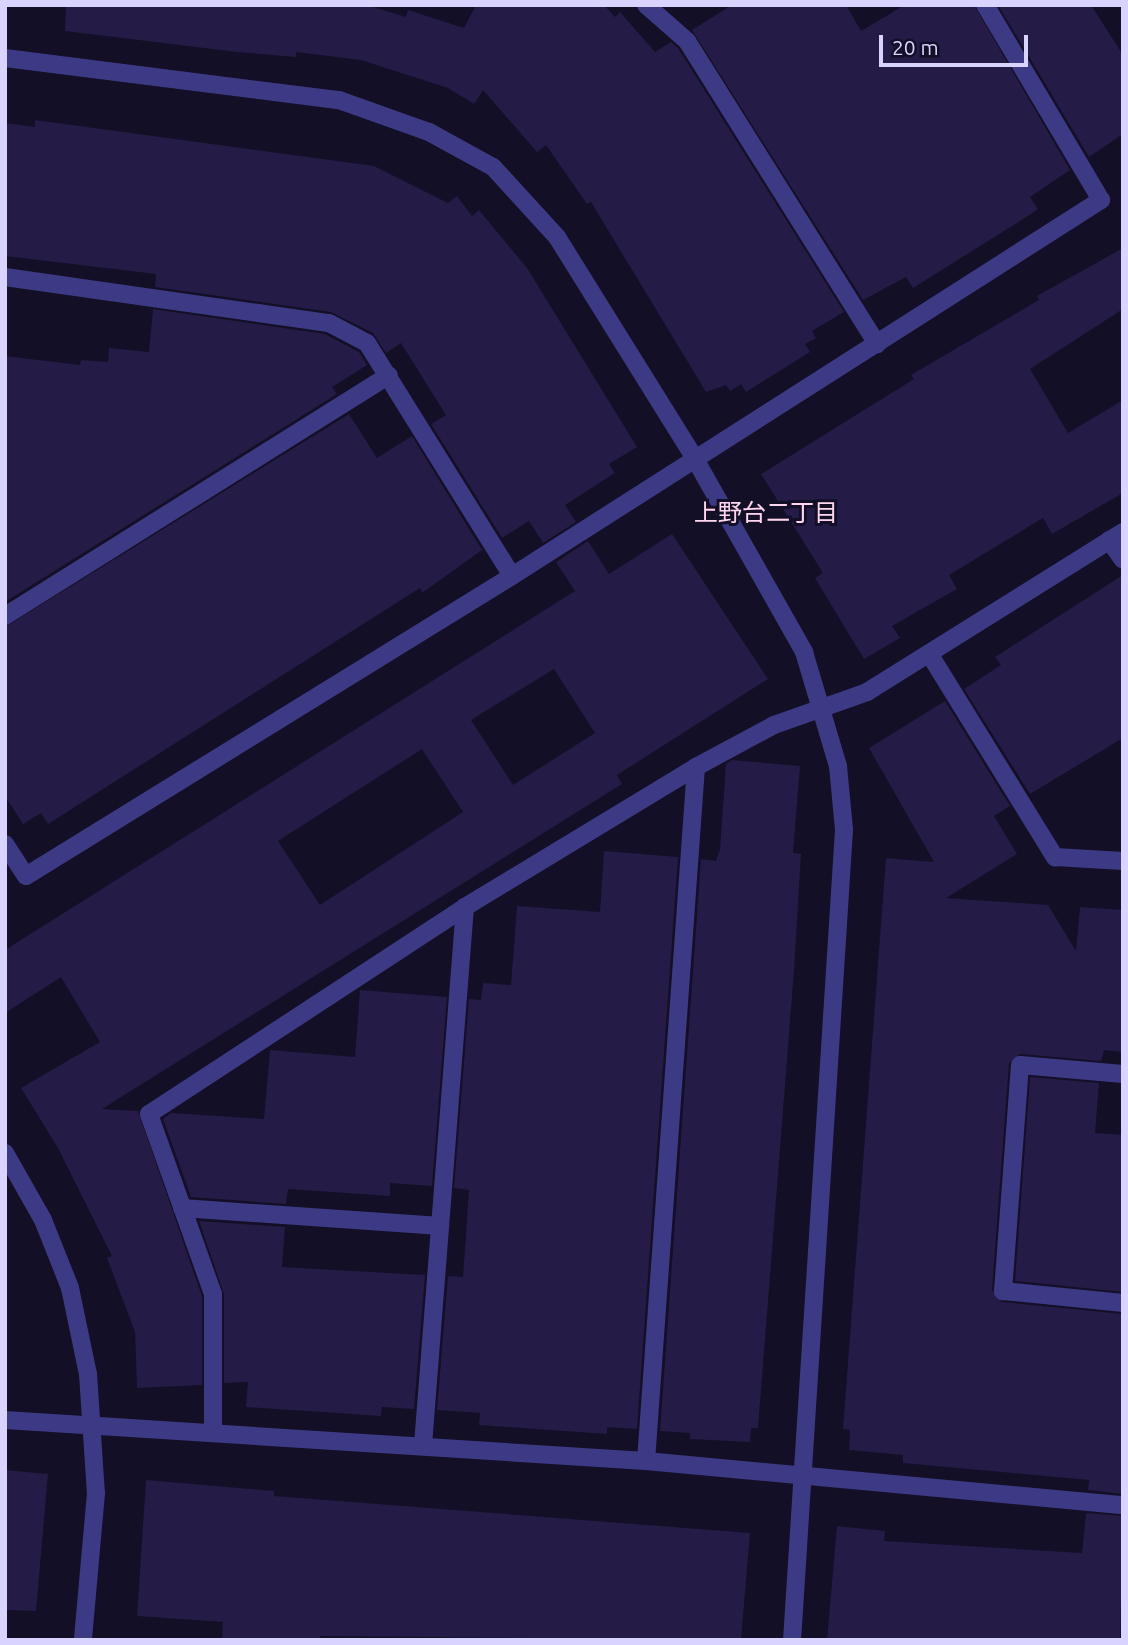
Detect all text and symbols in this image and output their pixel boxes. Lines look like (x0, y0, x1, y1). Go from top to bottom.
scale bar (883, 21, 1032, 65)
text: 20 m (892, 35, 939, 59)
district label: 上野台二丁目 (694, 499, 838, 527)

